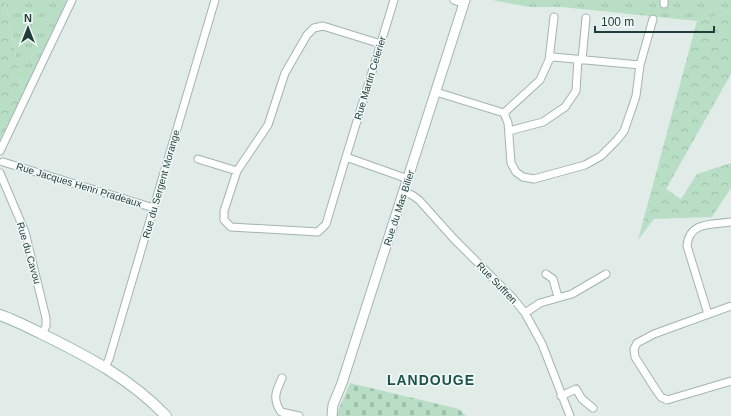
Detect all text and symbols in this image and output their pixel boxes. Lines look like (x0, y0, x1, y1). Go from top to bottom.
north arrow (8, 8, 48, 48)
scale bar (595, 8, 714, 34)
text: N (24, 12, 32, 24)
text: 100 m (601, 15, 634, 29)
street label: Rue Martin Celerier (352, 34, 388, 121)
street label: Rue du Sergent Morange (140, 128, 182, 239)
street label: Rue Jacques Henri Pradeaux (15, 161, 143, 209)
street label: Rue du Mas Bilier (382, 168, 417, 247)
street label: Rue du Cavou (15, 221, 43, 285)
street label: Rue Suffren (475, 260, 519, 306)
district label: LANDOUGE (387, 372, 475, 388)

